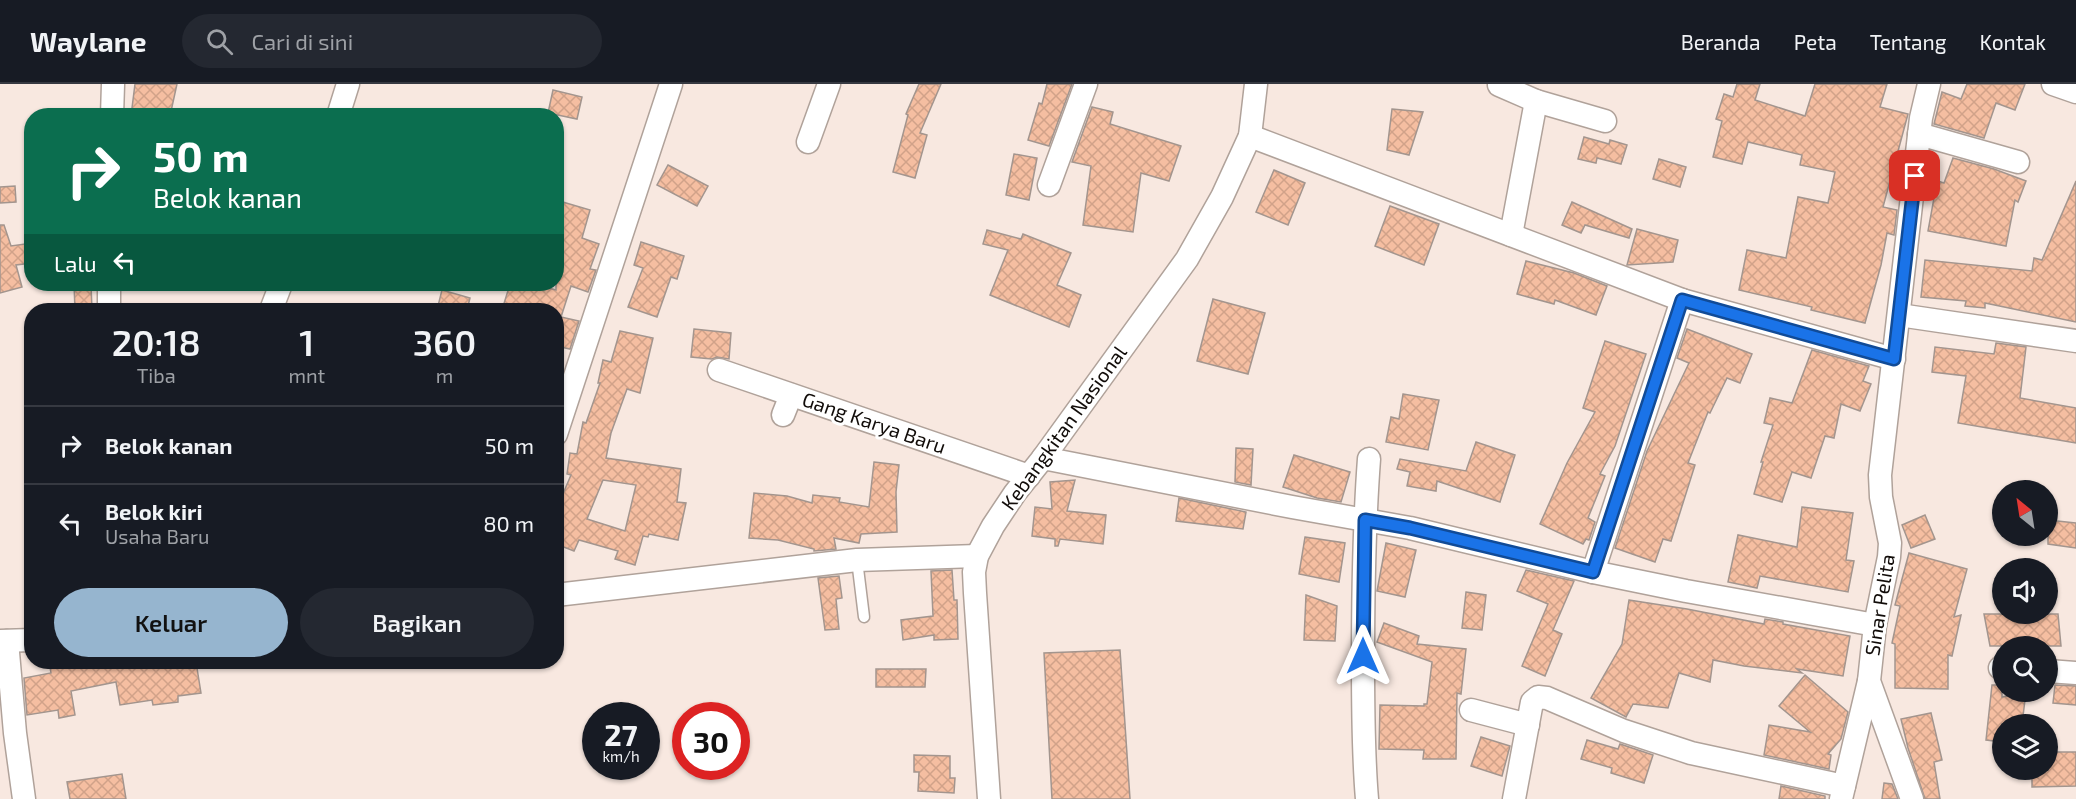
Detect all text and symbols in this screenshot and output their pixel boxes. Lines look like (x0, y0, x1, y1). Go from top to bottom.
search box (182, 14, 602, 68)
text: Waylane (30, 24, 146, 58)
icon: search (203, 25, 236, 58)
text: Cari di sini (251, 28, 353, 54)
text: Beranda (1681, 29, 1761, 54)
text: Peta (1794, 29, 1837, 54)
text: Tentang (1870, 29, 1947, 54)
text: Kontak (1980, 29, 2046, 54)
text: 50 m (153, 130, 249, 180)
icon: right (54, 132, 132, 210)
pin (1889, 150, 1940, 201)
icon: arrive (1898, 159, 1931, 192)
text: Belok kanan (153, 181, 302, 213)
icon: left (108, 246, 141, 279)
text: Lalu (54, 250, 96, 276)
text: 20:18 (112, 320, 201, 363)
text: 1 (299, 320, 314, 363)
text: 360 (413, 320, 476, 363)
street label: Kebangkitan Nasional (995, 340, 1131, 514)
text: Tiba (137, 363, 176, 387)
text: mnt (288, 363, 325, 387)
text: m (436, 363, 453, 387)
street label: Gang Karya Baru (799, 386, 949, 458)
icon: right (54, 429, 87, 462)
text: Belok kanan (105, 432, 232, 458)
text: 50 m (485, 432, 534, 458)
north arrow (1992, 480, 2058, 546)
map controls (1992, 480, 2058, 780)
text: Belok kiri (105, 498, 202, 524)
icon: left (54, 507, 87, 540)
text: 80 m (483, 510, 534, 536)
text: Usaha Baru (105, 524, 209, 548)
street label: Sinar Pelita (1859, 552, 1899, 657)
button: sound (1992, 558, 2058, 624)
button: Keluar (54, 588, 288, 657)
button: Bagikan (300, 588, 534, 657)
position arrow (1331, 624, 1395, 688)
button: search (1992, 636, 2058, 702)
speed limit sign: 30 (672, 702, 750, 780)
button: layers (1992, 714, 2058, 780)
text: 27 (604, 716, 638, 752)
text: km/h (602, 747, 640, 765)

